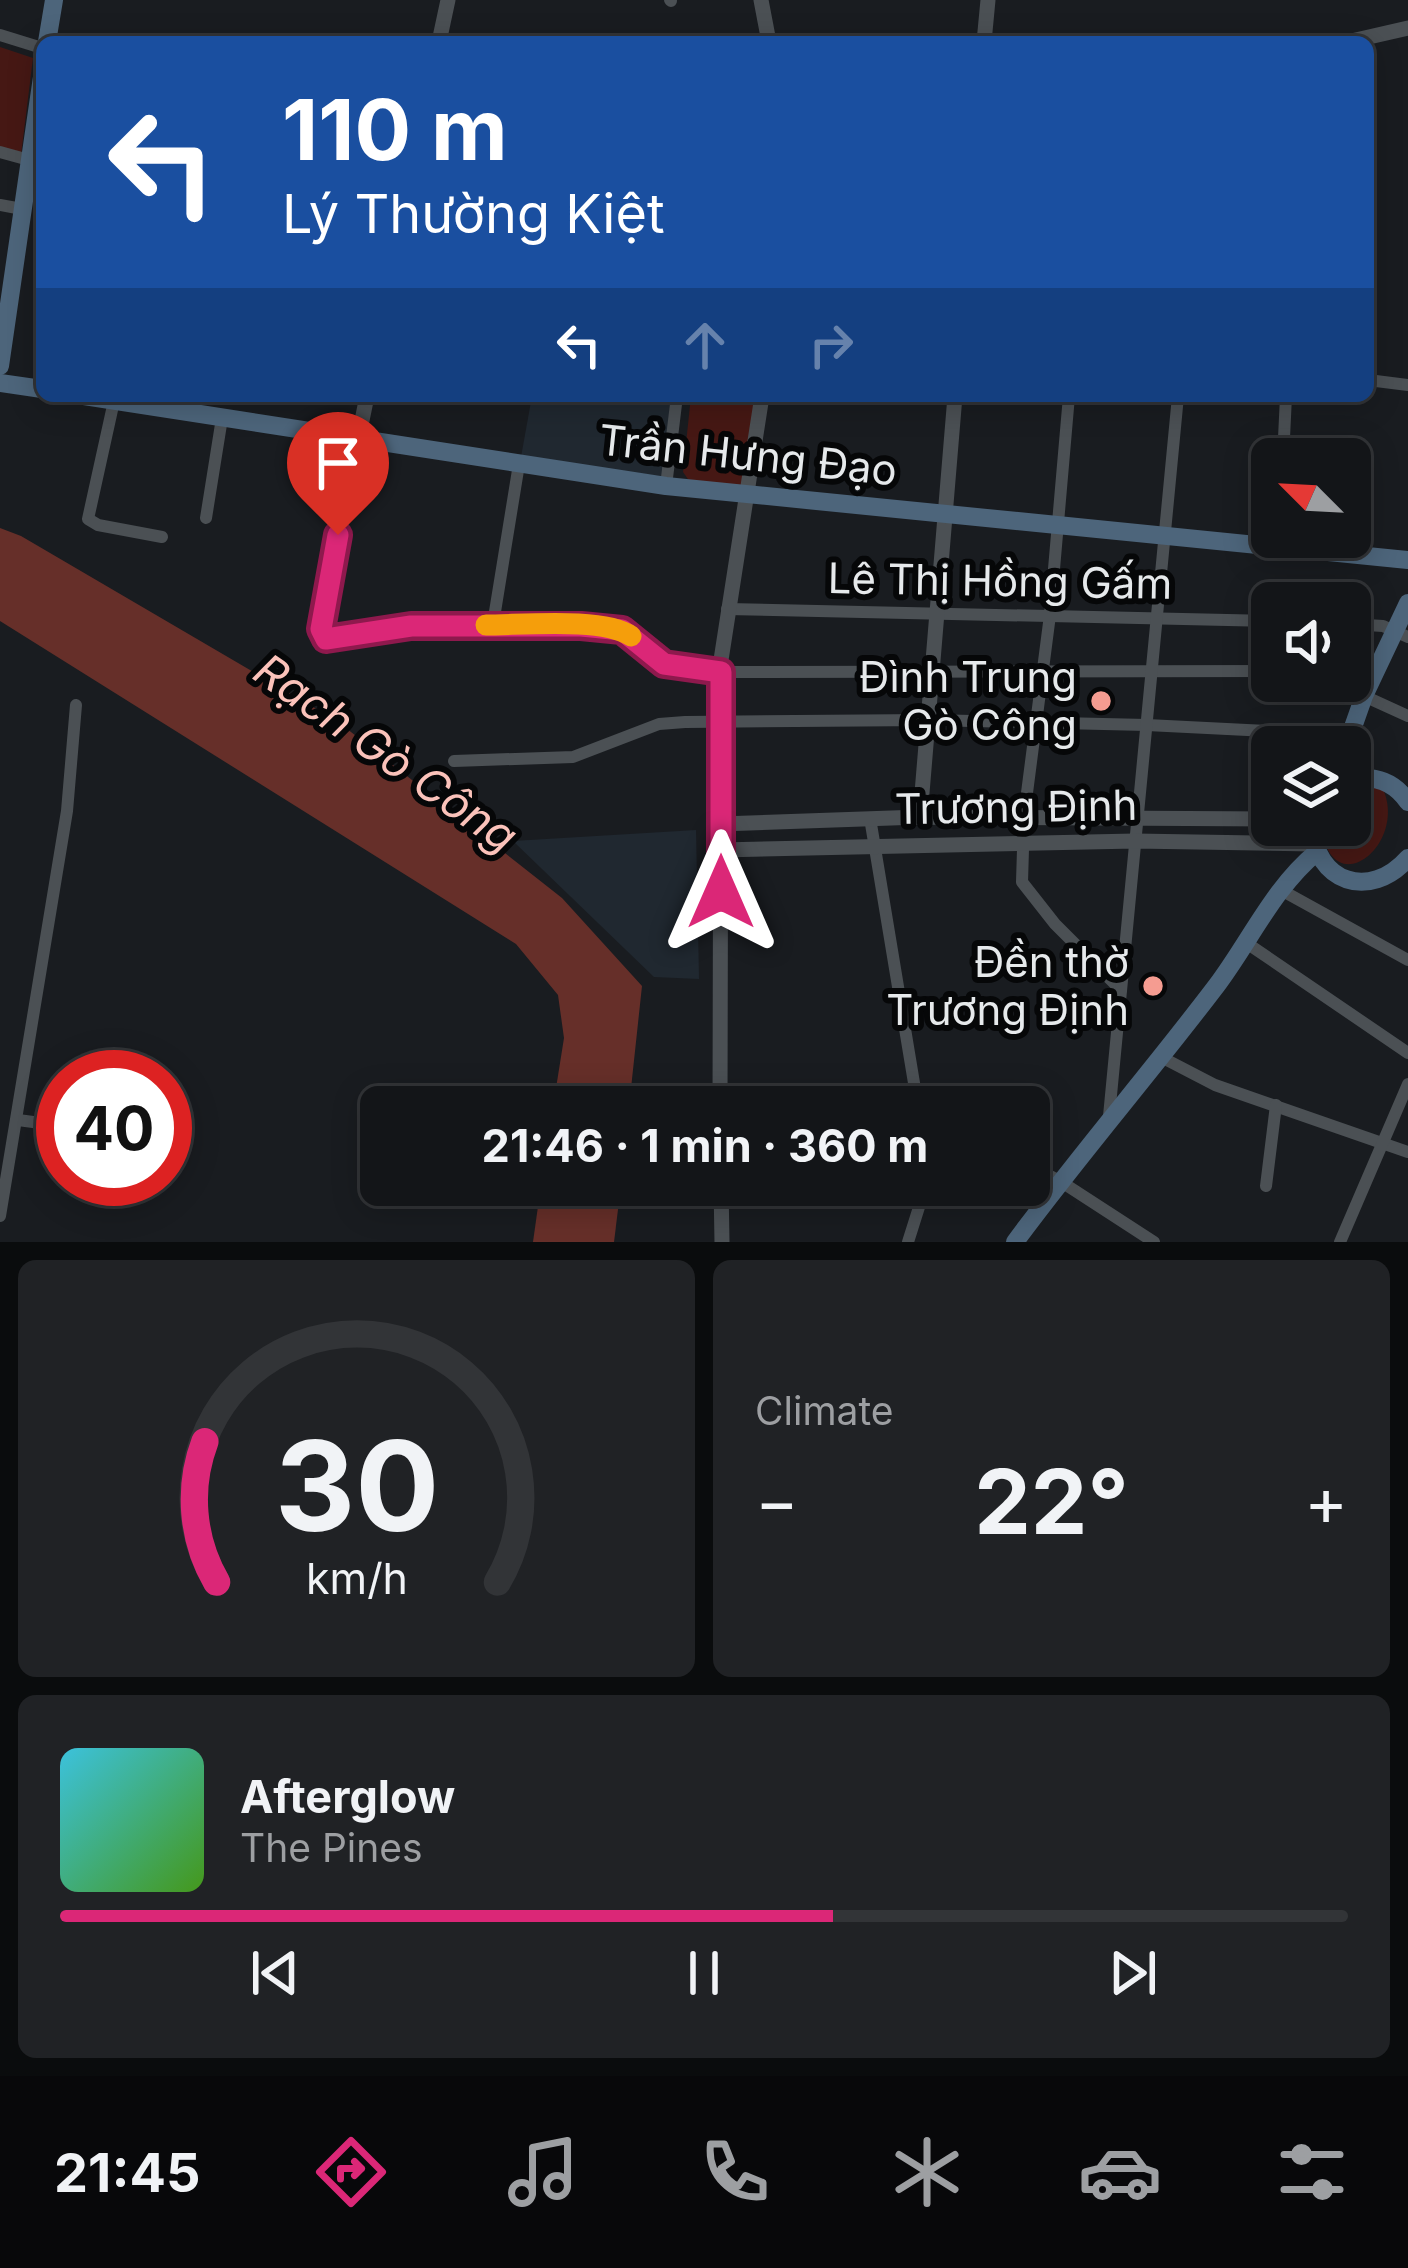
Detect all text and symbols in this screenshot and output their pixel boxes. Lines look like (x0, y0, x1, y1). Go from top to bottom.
text: 110 m (282, 79, 508, 180)
icon: left (84, 84, 240, 240)
text: Lý Thường Kiệt (282, 181, 665, 246)
icon: left (546, 312, 612, 378)
icon: ahead (672, 312, 738, 378)
icon: right (798, 312, 864, 378)
pin (287, 412, 389, 535)
street label: Trần Hưng Đạo (596, 413, 900, 496)
icon: arrive (305, 430, 371, 496)
north arrow (1251, 438, 1371, 558)
map controls (1251, 438, 1371, 846)
street label: Lê Thị Hồng Gấm (827, 552, 1173, 609)
button: sound (1251, 582, 1371, 702)
water label: Rạch Gò Công (244, 642, 528, 864)
place label: Đình Trung Gò Công (859, 651, 1077, 750)
marker: Đình Trung Gò Công (1088, 688, 1114, 714)
button: layers (1251, 726, 1371, 846)
street label: Trương Định (894, 779, 1138, 834)
position arrow (658, 829, 784, 955)
place label: Đền thờ Trương Định (886, 936, 1129, 1035)
marker: Đền thờ Trương Định (1140, 973, 1166, 999)
speed limit sign: 40 (36, 1050, 192, 1206)
text: 21:46 · 1 min · 360 m (482, 1118, 928, 1173)
text: Climate (755, 1387, 894, 1434)
text: 30 (274, 1410, 439, 1561)
text: 22° (974, 1447, 1129, 1556)
text: − (755, 1461, 799, 1541)
text: + (1304, 1461, 1348, 1541)
text: km/h (306, 1551, 407, 1603)
text: Afterglow (240, 1769, 455, 1824)
text: The Pines (240, 1824, 423, 1871)
icon: previous (242, 1940, 308, 2006)
icon: pause (671, 1940, 737, 2006)
icon: next (1100, 1940, 1166, 2006)
icon: directions (309, 2130, 393, 2214)
icon: music (501, 2130, 585, 2214)
icon: phone (693, 2130, 777, 2214)
icon: climate (885, 2130, 969, 2214)
icon: car (1078, 2130, 1162, 2214)
icon: filters (1270, 2130, 1354, 2214)
text: 21:45 (54, 2140, 200, 2205)

